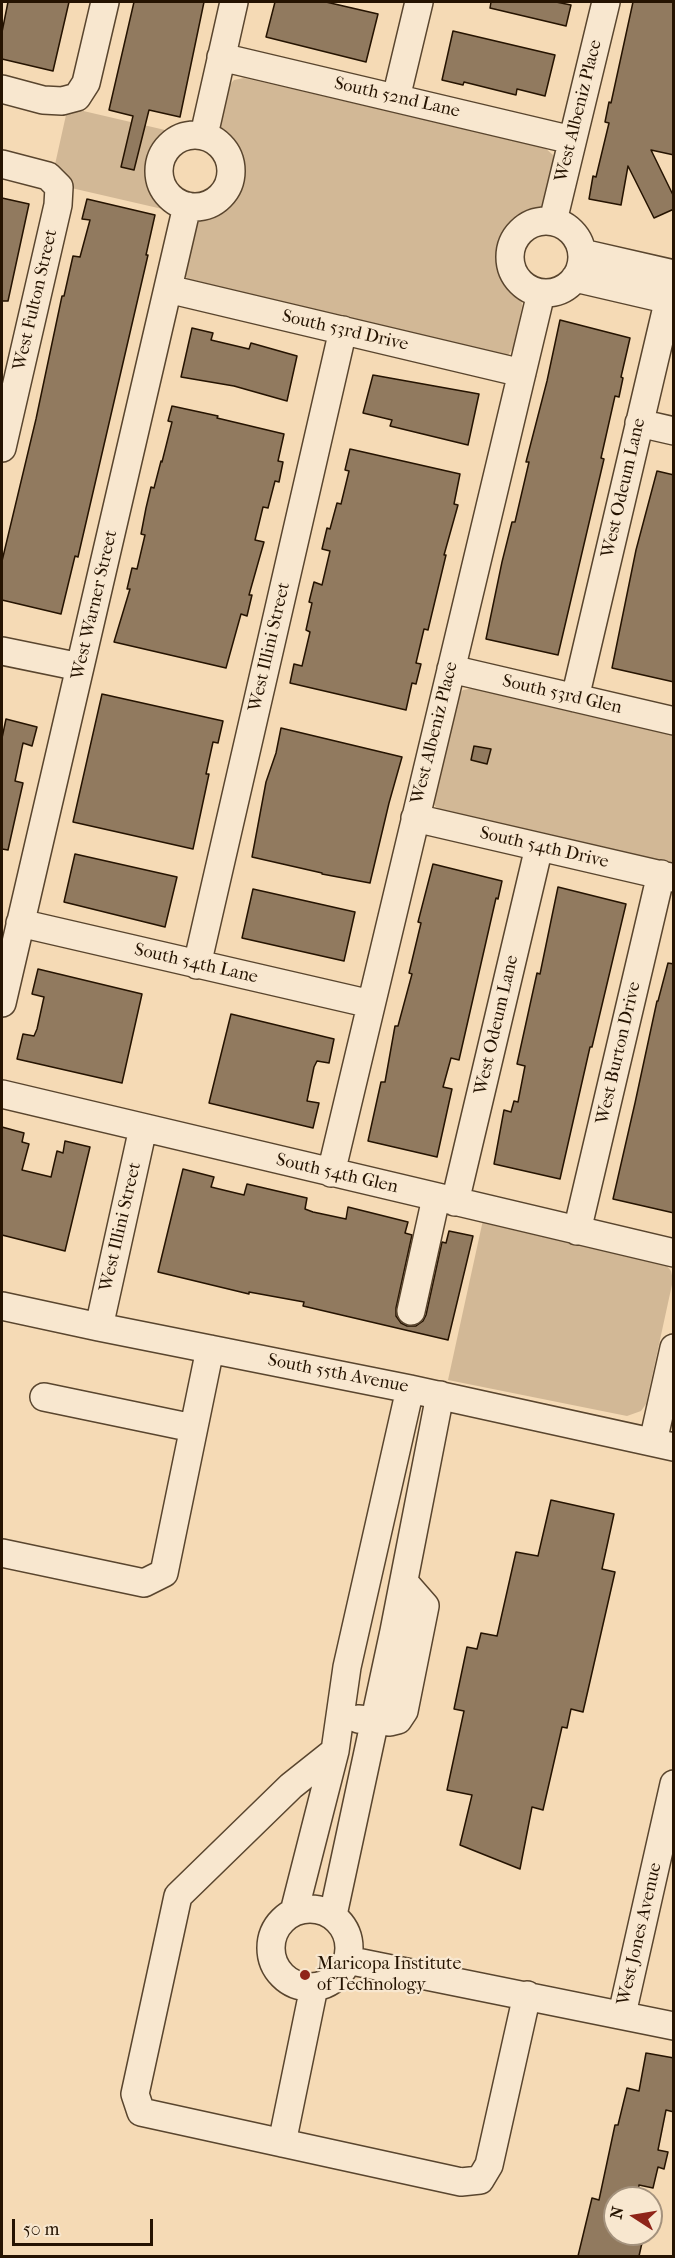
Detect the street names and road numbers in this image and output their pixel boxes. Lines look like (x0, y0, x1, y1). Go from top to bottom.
street label: West Albeniz Place (551, 38, 607, 184)
street label: South 52nd Lane (332, 73, 462, 123)
street label: West Fulton Street (9, 227, 63, 373)
street label: South 53rd Drive (280, 306, 410, 356)
street label: West Odeum Lane (597, 416, 651, 560)
street label: West Warner Street (67, 528, 123, 682)
street label: West Illini Street (245, 580, 295, 714)
street label: West Albeniz Place (407, 660, 463, 806)
street label: South 53rd Glen (500, 671, 624, 719)
street label: South 54th Drive (477, 823, 611, 873)
street label: South 54th Lane (132, 939, 260, 989)
street label: West Odeum Lane (470, 953, 524, 1097)
street label: West Burton Drive (592, 980, 646, 1126)
street label: South 54th Glen (274, 1149, 400, 1199)
street label: West Illini Street (96, 1160, 146, 1294)
street label: South 55th Avenue (266, 1350, 410, 1398)
street label: West Jones Avenue (613, 1861, 667, 2007)

